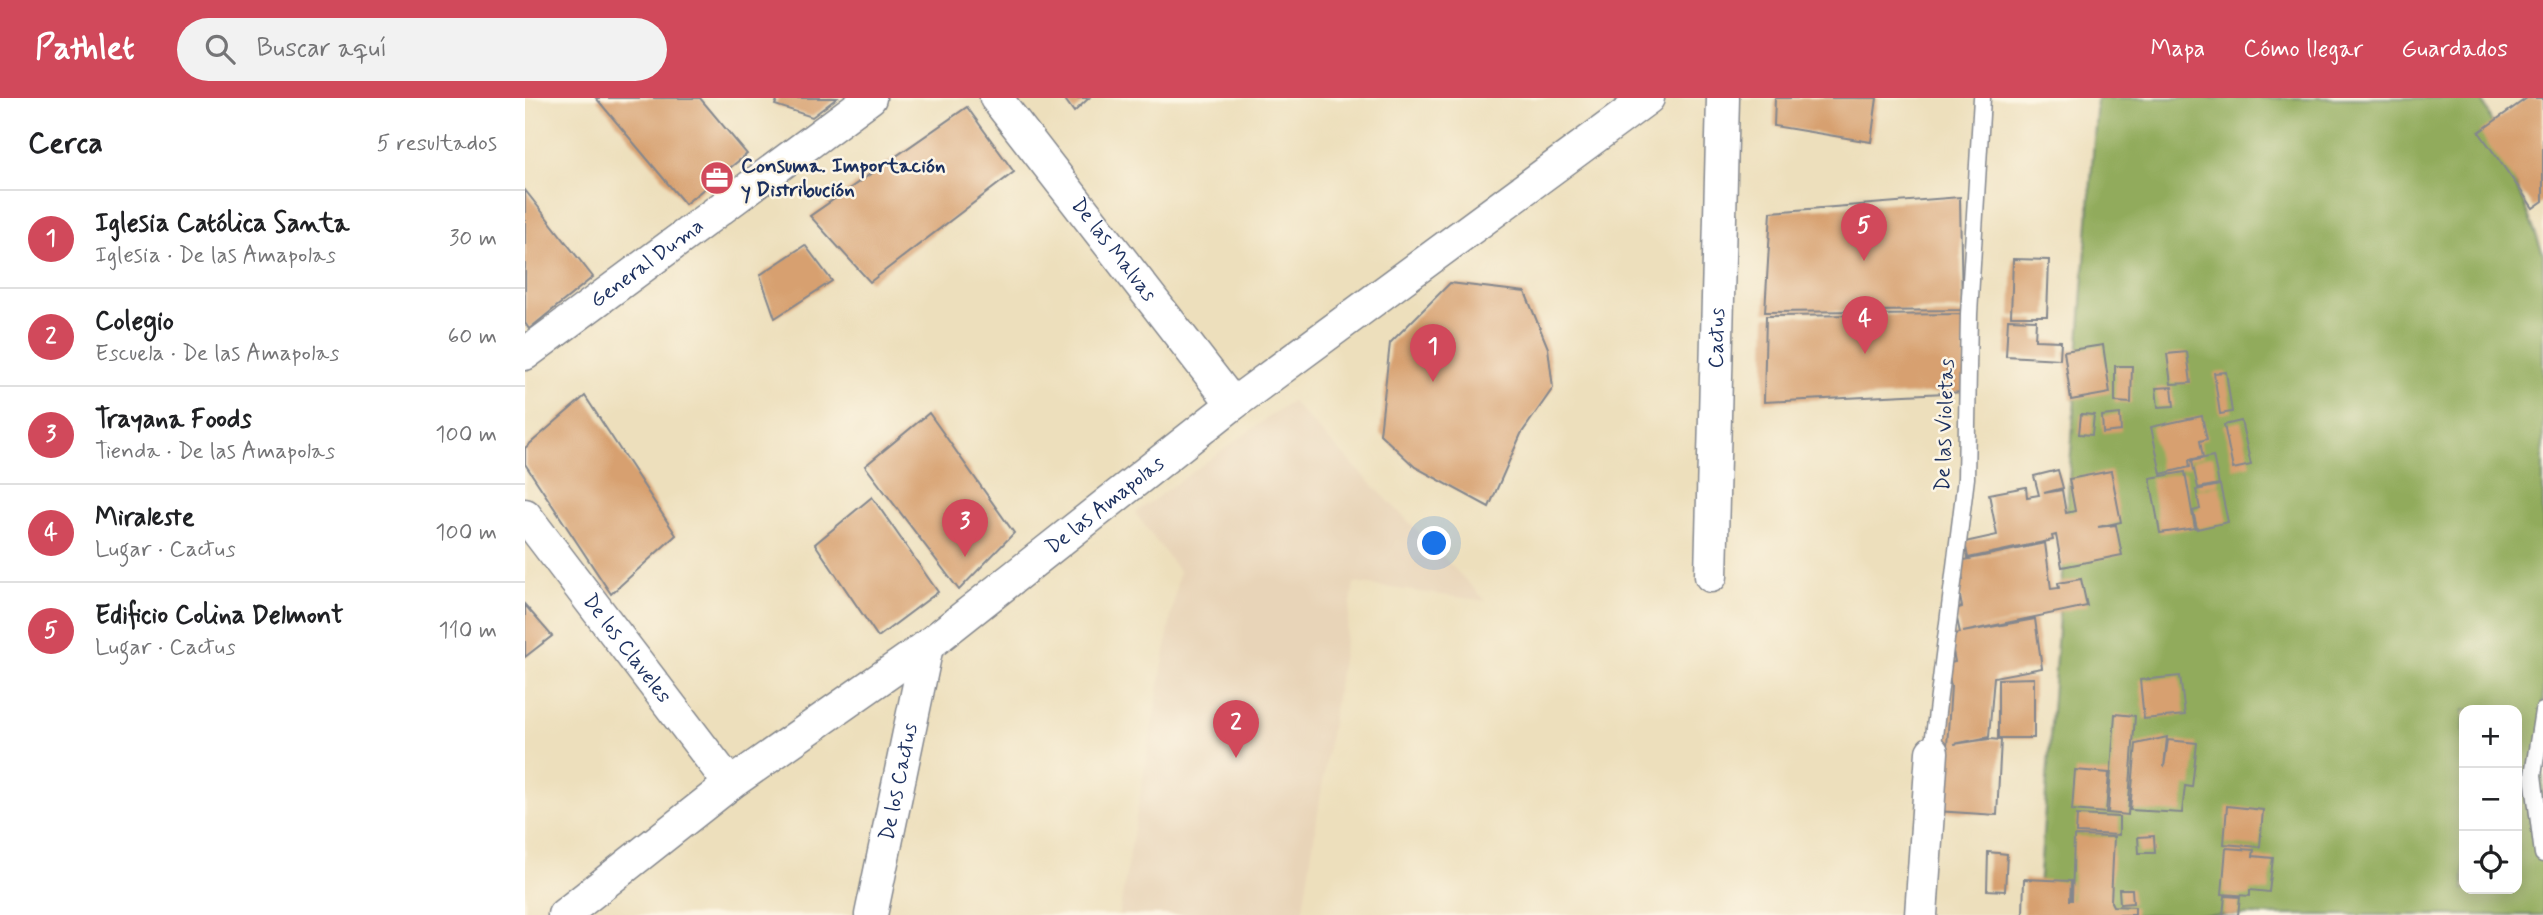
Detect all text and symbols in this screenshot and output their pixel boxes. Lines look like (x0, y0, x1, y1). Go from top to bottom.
search box (177, 18, 667, 81)
text: Pathlet (35, 27, 135, 71)
icon: search (201, 30, 239, 68)
text: Buscar aquí (257, 32, 387, 66)
text: Mapa (2150, 34, 2205, 65)
text: Cómo llegar (2243, 34, 2363, 65)
text: Guardados (2401, 34, 2508, 65)
text: Cerca (28, 124, 103, 163)
text: 5 resultados (376, 129, 497, 159)
place label: Consuma. Importación y Distribución (741, 152, 945, 204)
office icon: Consuma. Importación y Distribución (698, 159, 736, 197)
street label: De las Malvas (1065, 192, 1163, 307)
pin: 5 (1841, 203, 1887, 261)
text: Iglesia Católica Santa (95, 207, 349, 241)
street label: General Duma (585, 212, 709, 315)
text: 1 (46, 224, 56, 254)
text: 30 m (449, 224, 497, 254)
text: Iglesia · De las Amapolas (95, 241, 336, 271)
pin: 4 (1842, 296, 1888, 354)
text: Colegio (95, 305, 174, 339)
street label: Cactus (1702, 307, 1732, 369)
text: 2 (45, 322, 57, 352)
text: 60 m (448, 322, 497, 352)
pin: 1 (1410, 324, 1456, 382)
text: Escuela · De las Amapolas (95, 339, 339, 369)
street label: De las Violetas (1929, 358, 1961, 492)
text: Trayana Foods (95, 403, 252, 437)
text: 3 (46, 420, 56, 450)
text: 100 m (435, 420, 497, 450)
text: Tienda · De las Amapolas (95, 437, 335, 467)
street label: De las Amapolas (1040, 450, 1170, 561)
pin: 3 (942, 499, 988, 557)
text: Miraleste (95, 501, 195, 535)
text: 4 (44, 518, 58, 548)
text: 100 m (435, 518, 497, 548)
your location (1417, 526, 1451, 560)
text: Lugar · Cactus (95, 535, 236, 565)
street label: De los Claveles (576, 588, 678, 709)
text: Edificio Colina Delmont (95, 599, 343, 633)
text: 5 (44, 616, 58, 646)
text: 110 m (438, 616, 497, 646)
text: Lugar · Cactus (95, 633, 236, 663)
pin: 2 (1213, 700, 1259, 758)
map controls (2459, 705, 2522, 894)
button: + (2459, 705, 2522, 768)
street label: De los Cactus (873, 721, 925, 843)
button: − (2459, 768, 2522, 831)
button: locate (2459, 831, 2522, 894)

